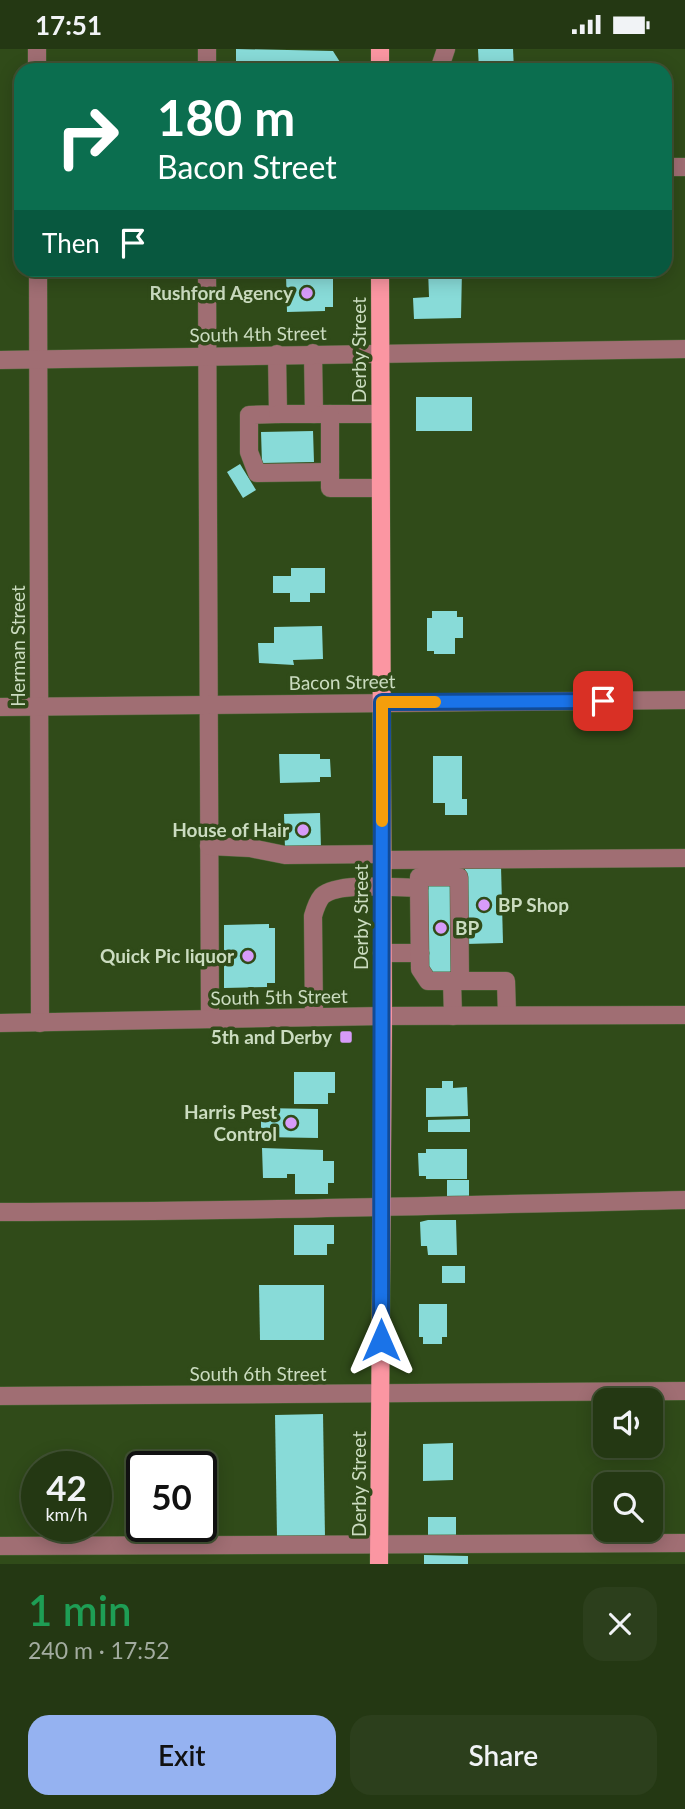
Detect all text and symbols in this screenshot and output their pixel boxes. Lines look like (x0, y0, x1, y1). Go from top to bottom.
text: 17:51 (35, 9, 102, 41)
text: 180 m (157, 88, 295, 146)
icon: right (42, 91, 133, 182)
text: Bacon Street (157, 147, 337, 186)
icon: arrive (114, 224, 152, 262)
text: Then (42, 227, 100, 259)
place label: Rushford Agency (149, 281, 294, 304)
marker: Rushford Agency (299, 285, 315, 301)
street label: Derby Street (347, 297, 370, 403)
street label: South 4th Street (189, 321, 327, 346)
street label: Herman Street (6, 585, 29, 707)
street label: Bacon Street (288, 669, 396, 694)
pin (573, 671, 633, 731)
icon: arrive (584, 682, 622, 720)
place label: House of Hair (172, 818, 290, 841)
marker: House of Hair (295, 822, 311, 838)
street label: Derby Street (349, 864, 372, 970)
place label: BP Shop (498, 893, 569, 916)
marker: BP Shop (476, 897, 492, 913)
place label: BP (455, 916, 480, 939)
marker: BP (433, 920, 449, 936)
place label: Quick Pic liquor (100, 944, 235, 967)
marker: Quick Pic liquor (240, 948, 256, 964)
street label: South 5th Street (210, 984, 348, 1009)
place label: 5th and Derby (211, 1025, 333, 1048)
marker: 5th and Derby (338, 1029, 354, 1045)
place label: Harris Pest Control (184, 1100, 277, 1145)
marker: Harris Pest Control (283, 1115, 299, 1131)
position arrow (344, 1303, 418, 1377)
street label: South 6th Street (189, 1362, 327, 1385)
map controls (593, 1388, 663, 1542)
button: sound (593, 1388, 663, 1458)
street label: Derby Street (347, 1431, 370, 1537)
speed limit sign: 50 (126, 1451, 217, 1542)
text: 42 (46, 1466, 87, 1508)
button: search (593, 1472, 663, 1542)
text: km/h (45, 1503, 88, 1525)
text: 1 min (28, 1585, 132, 1635)
button: close (583, 1587, 657, 1661)
text: 240 m · 17:52 (28, 1636, 170, 1664)
button: Exit (28, 1715, 336, 1795)
button: Share (350, 1715, 657, 1795)

